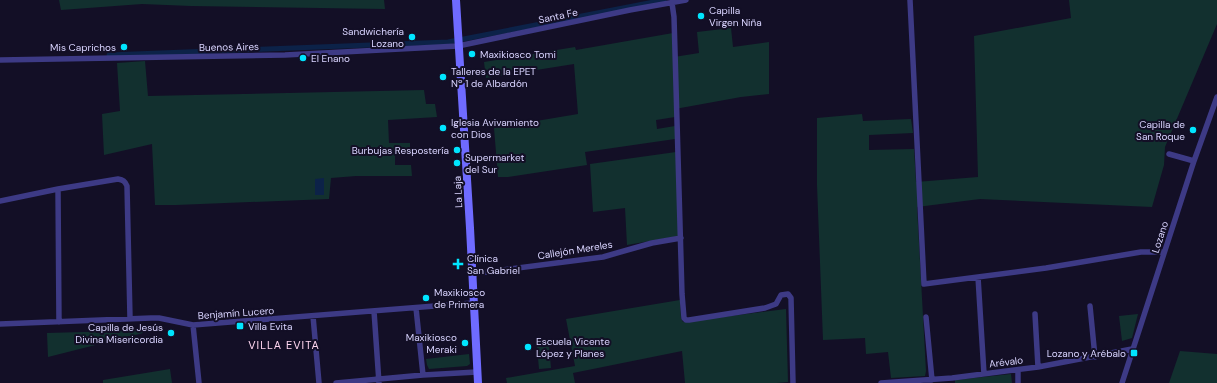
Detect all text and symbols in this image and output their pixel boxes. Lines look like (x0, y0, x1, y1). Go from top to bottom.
place label: Capilla Virgen Niña (709, 4, 762, 29)
street label: Santa Fe (537, 5, 579, 26)
marker: Capilla Virgen Niña (696, 11, 706, 21)
place label: Sandwichería Lozano (342, 25, 404, 50)
marker: Sandwichería Lozano (407, 32, 417, 42)
street label: Buenos Aires (199, 40, 259, 54)
place label: Mis Caprichos (50, 41, 116, 54)
marker: Mis Caprichos (119, 42, 129, 52)
place label: Maxikiosco Tomi (480, 48, 556, 61)
marker: Maxikiosco Tomi (467, 49, 477, 59)
place label: El Enano (311, 52, 350, 65)
marker: El Enano (298, 53, 308, 63)
place label: Talleres de la EPET Nº 1 de Albardón (451, 65, 536, 90)
marker: Talleres de la EPET Nº 1 de Albardón (438, 72, 448, 82)
place label: Iglesia Avivamiento con Dios (451, 116, 539, 141)
place label: Capilla de San Roque (1136, 118, 1185, 143)
marker: Iglesia Avivamiento con Dios (438, 123, 448, 133)
marker: Capilla de San Roque (1188, 125, 1198, 135)
place label: Burbujas Respostería (352, 144, 449, 157)
marker: Burbujas Respostería (452, 145, 462, 155)
place label: Supermarket del Sur (465, 151, 524, 176)
marker: Supermarket del Sur (452, 158, 462, 168)
street label: La Laja (451, 176, 465, 208)
street label: Lozano (1149, 219, 1171, 255)
street label: Callejón Mereles (537, 238, 613, 262)
place label: Clínica San Gabriel (467, 252, 520, 277)
marker: Clínica San Gabriel (452, 258, 464, 270)
place label: Maxikiosco de Primera (434, 286, 485, 311)
marker: Maxikiosco de Primera (421, 293, 431, 303)
street label: Benjamín Lucero (197, 304, 275, 322)
place label: Villa Evita (248, 320, 292, 333)
place label: Capilla de Jesús Divina Misericordia (75, 321, 163, 346)
marker: Villa Evita (235, 321, 245, 331)
marker: Capilla de Jesús Divina Misericordia (166, 328, 176, 338)
place label: Maxikiosco Meraki (406, 331, 457, 356)
place label: Escuela Vicente López y Planes (536, 335, 610, 360)
district label: VILLA EVITA (248, 338, 320, 352)
marker: Maxikiosco Meraki (460, 338, 470, 348)
marker: Escuela Vicente López y Planes (523, 342, 533, 352)
place label: Lozano y Arébalo (1047, 347, 1126, 360)
marker: Lozano y Arébalo (1129, 348, 1139, 358)
street label: Arévalo (988, 353, 1024, 371)

